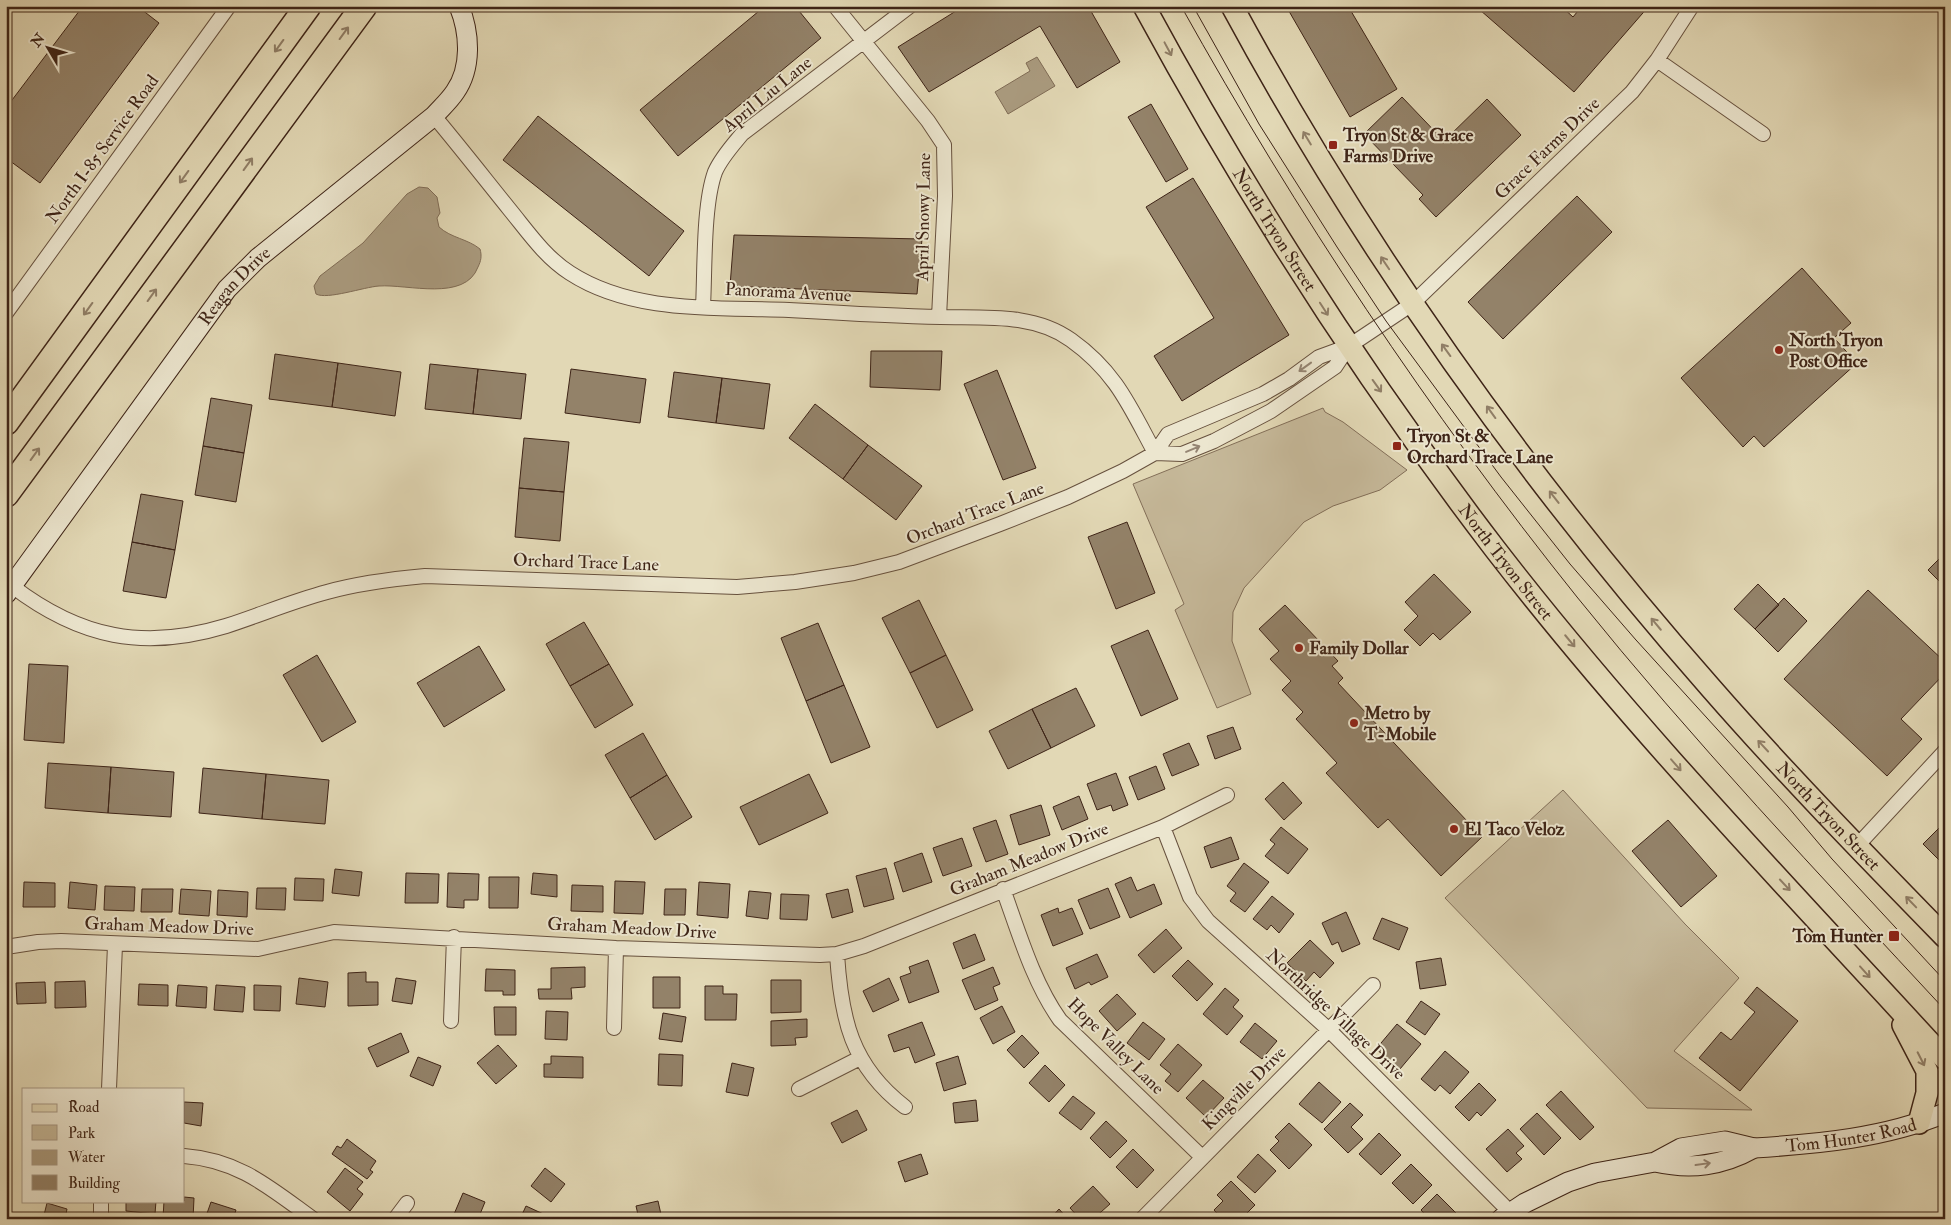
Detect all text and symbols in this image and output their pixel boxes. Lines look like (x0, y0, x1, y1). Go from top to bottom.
north arrow (22, 22, 72, 72)
one-way arrow (339, 27, 350, 40)
text: N (27, 30, 49, 51)
one-way arrow (274, 39, 284, 53)
one-way arrow (1163, 41, 1173, 56)
street label: April Liu Lane (717, 51, 817, 138)
street label: North I-85 Service Road (41, 70, 164, 228)
street label: Grace Farms Drive (1490, 92, 1605, 205)
place label: Tryon St & Grace Farms Drive (1342, 124, 1474, 168)
one-way arrow (1302, 130, 1312, 145)
marker: Tryon St & Grace Farms Drive (1327, 139, 1339, 151)
street label: April Snowy Lane (911, 152, 936, 282)
one-way arrow (243, 157, 253, 171)
street label: North Tryon Street (1227, 164, 1321, 296)
one-way arrow (179, 170, 189, 184)
street label: Reagan Drive (194, 241, 276, 330)
one-way arrow (1380, 256, 1390, 270)
street label: Panorama Avenue (724, 278, 852, 307)
one-way arrow (146, 289, 157, 302)
one-way arrow (83, 302, 94, 315)
one-way arrow (1319, 302, 1329, 316)
place label: North Tryon Post Office (1788, 329, 1884, 373)
one-way arrow (1440, 344, 1451, 357)
marker: North Tryon Post Office (1773, 344, 1785, 356)
one-way arrow (1299, 362, 1312, 373)
one-way arrow (1372, 379, 1382, 393)
one-way arrow (1486, 405, 1496, 419)
place label: Tryon St & Orchard Trace Lane (1406, 425, 1553, 469)
marker: Tryon St & Orchard Trace Lane (1391, 440, 1403, 452)
one-way arrow (1185, 444, 1200, 454)
one-way arrow (30, 447, 40, 461)
street label: Orchard Trace Lane (903, 476, 1048, 550)
one-way arrow (1549, 491, 1560, 504)
street label: North Tryon Street (1453, 499, 1558, 625)
street label: Orchard Trace Lane (513, 548, 660, 577)
one-way arrow (1650, 618, 1661, 631)
one-way arrow (1565, 634, 1576, 647)
place label: Family Dollar (1309, 637, 1409, 660)
marker: Family Dollar (1293, 642, 1305, 654)
place label: Metro by T-Mobile (1363, 702, 1437, 746)
marker: Metro by T-Mobile (1348, 717, 1360, 729)
one-way arrow (1757, 739, 1769, 752)
street label: North Tryon Street (1771, 757, 1885, 876)
one-way arrow (1670, 758, 1681, 771)
street label: Graham Meadow Drive (946, 817, 1112, 902)
place label: El Taco Veloz (1464, 818, 1565, 841)
marker: El Taco Veloz (1448, 823, 1460, 835)
one-way arrow (1779, 879, 1791, 891)
one-way arrow (1904, 896, 1917, 908)
street label: Graham Meadow Drive (84, 912, 254, 941)
street label: Graham Meadow Drive (547, 913, 718, 944)
place label: Tom Hunter (1791, 925, 1883, 948)
marker: Tom Hunter (1887, 929, 1901, 943)
street label: Northridge Village Drive (1261, 944, 1410, 1085)
one-way arrow (1859, 966, 1871, 978)
street label: Hope Valley Lane (1062, 993, 1169, 1100)
street label: Kingville Drive (1197, 1041, 1292, 1135)
one-way arrow (1917, 1051, 1926, 1066)
legend (22, 1088, 185, 1202)
text: Road (68, 1098, 100, 1117)
street label: Tom Hunter Road (1785, 1113, 1919, 1158)
text: Park (68, 1124, 95, 1143)
text: Water (67, 1148, 105, 1167)
one-way arrow (1695, 1159, 1711, 1169)
text: Building (68, 1174, 120, 1193)

